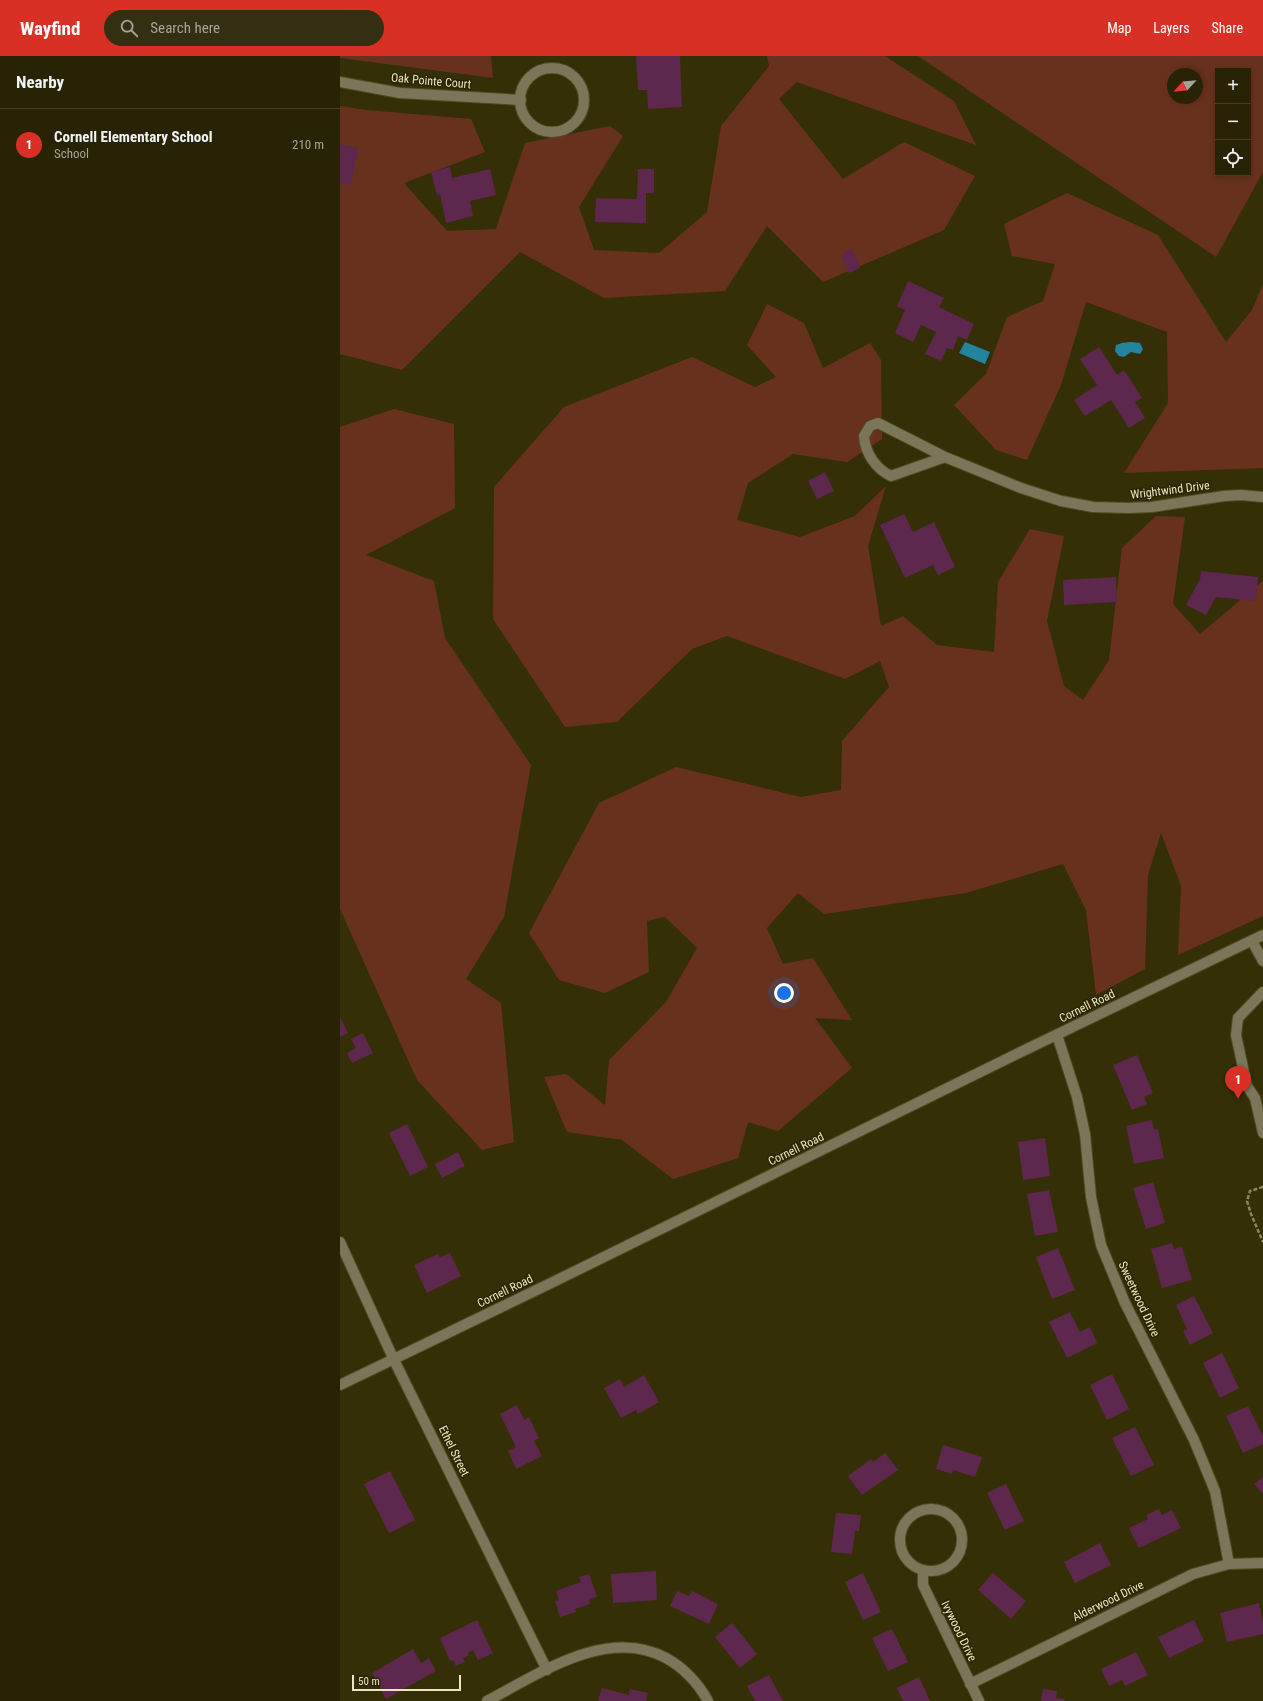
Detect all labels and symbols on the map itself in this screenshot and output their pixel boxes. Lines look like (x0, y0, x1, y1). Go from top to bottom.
north arrow (1167, 68, 1203, 104)
street label: Oak Pointe Court (390, 71, 472, 92)
street label: Wrightwind Drive (1130, 478, 1211, 502)
your location (774, 983, 794, 1003)
street label: Cornell Road (1057, 986, 1117, 1026)
pin: 1 (1225, 1066, 1251, 1099)
street label: Cornell Road (766, 1129, 826, 1169)
street label: Sweetwood Drive (1115, 1259, 1163, 1339)
street label: Cornell Road (475, 1271, 535, 1311)
street label: Ethel Street (436, 1423, 472, 1479)
street label: Alderwood Drive (1070, 1578, 1146, 1624)
street label: Ivywood Drive (938, 1598, 980, 1664)
scale bar (352, 1673, 461, 1692)

